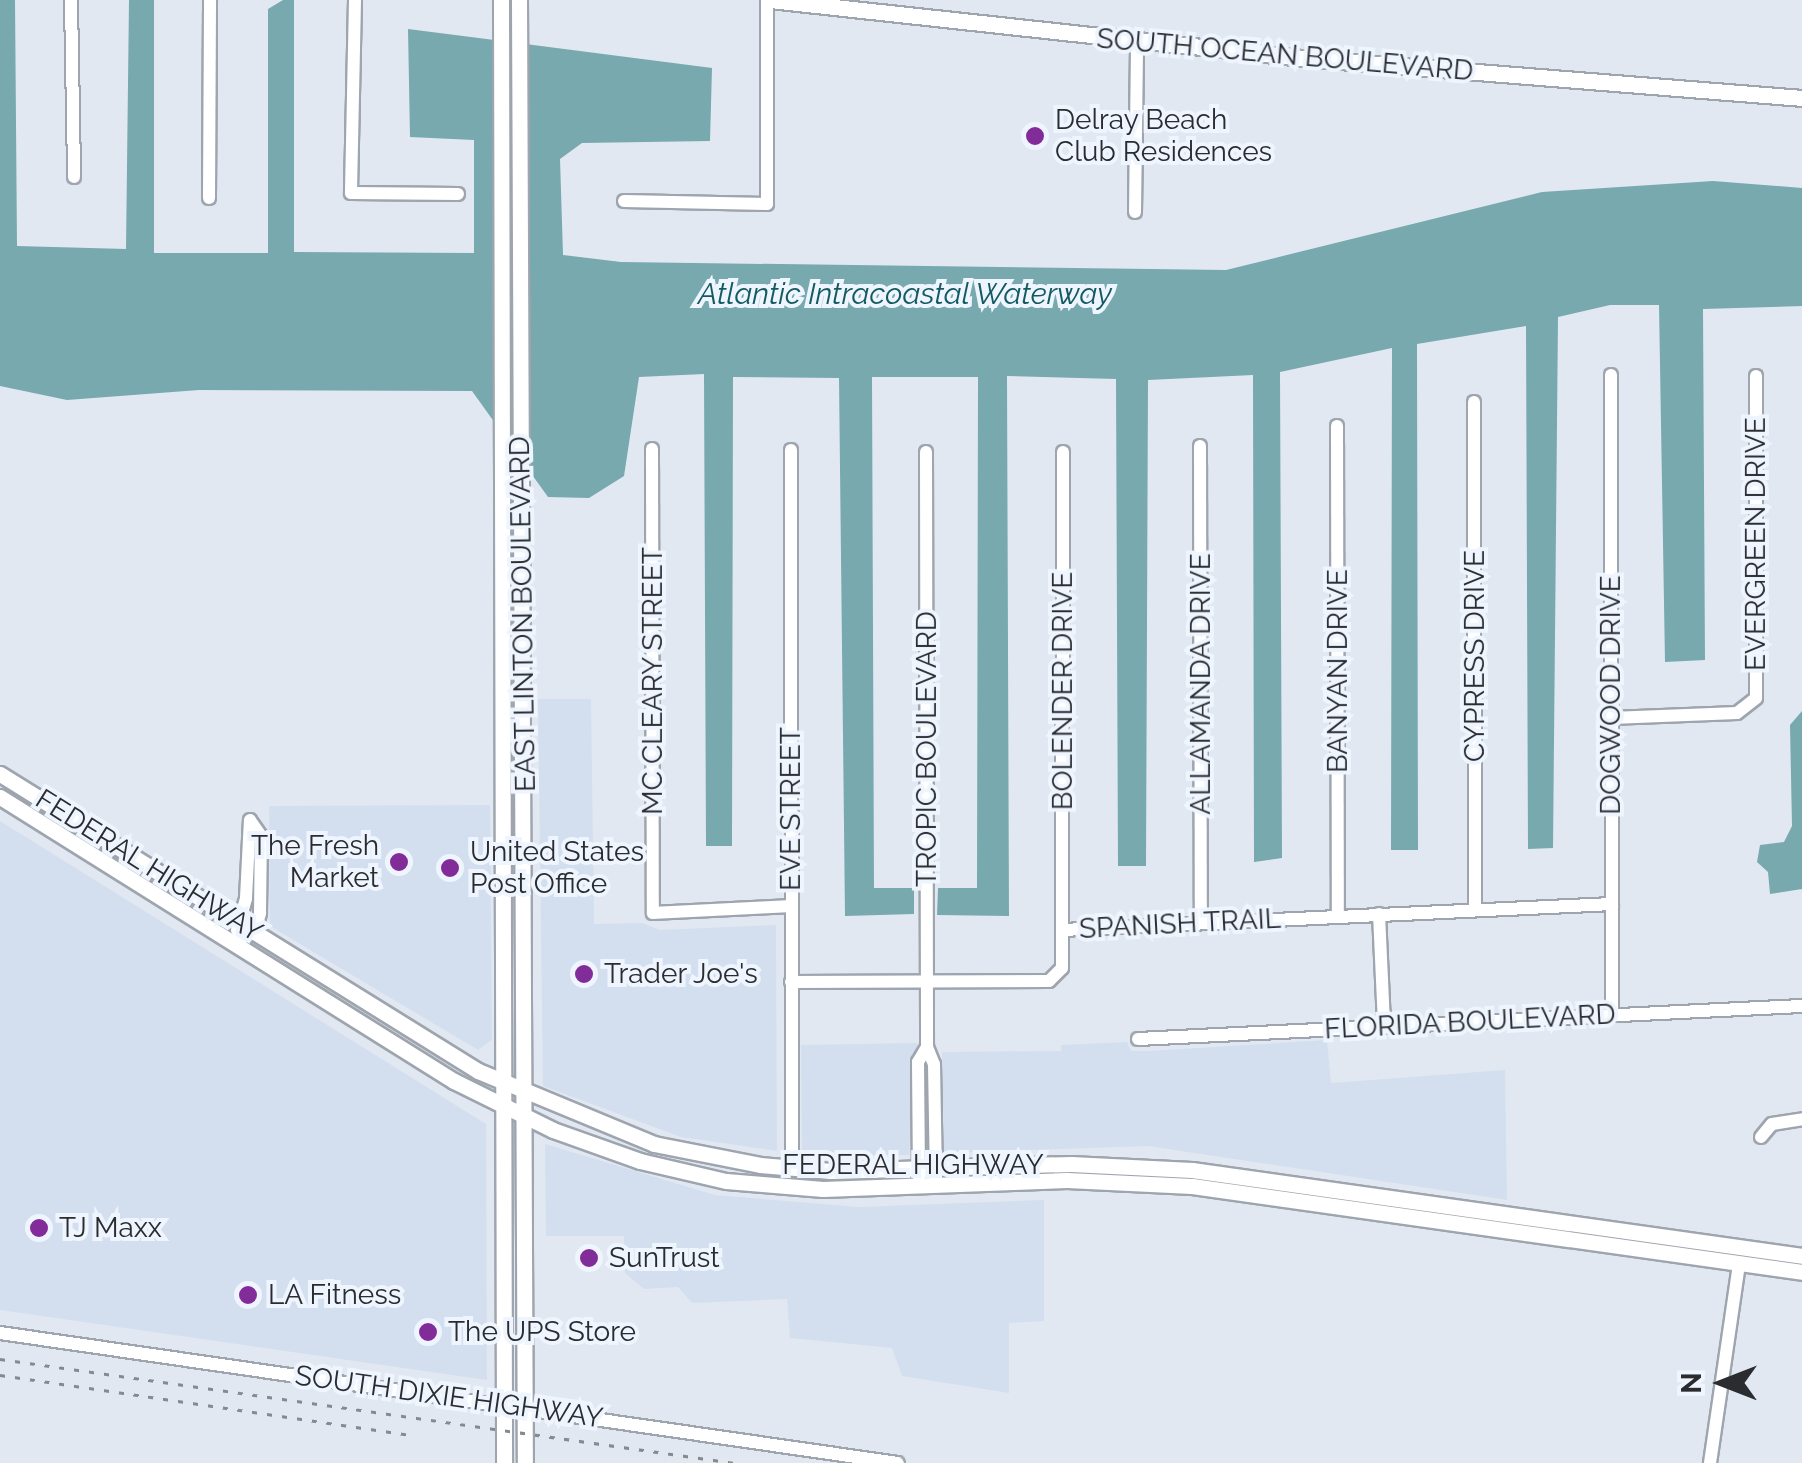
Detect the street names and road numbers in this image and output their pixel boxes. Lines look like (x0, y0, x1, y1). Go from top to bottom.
street label: SOUTH OCEAN BOULEVARD (1095, 22, 1475, 88)
street label: EVERGREEN DRIVE (1739, 417, 1773, 671)
street label: EAST LINTON BOULEVARD (503, 435, 543, 793)
street label: MC CLEARY STREET (636, 547, 670, 815)
street label: CYPRESS DRIVE (1458, 550, 1492, 762)
street label: ALLAMANDA DRIVE (1184, 553, 1218, 815)
street label: BANYAN DRIVE (1321, 569, 1355, 773)
street label: BOLENDER DRIVE (1046, 572, 1080, 810)
street label: DOGWOOD DRIVE (1594, 575, 1628, 815)
street label: TROPIC BOULEVARD (910, 611, 944, 887)
street label: EVE STREET (774, 727, 808, 891)
street label: FEDERAL HIGHWAY (29, 782, 269, 950)
street label: SPANISH TRAIL (1078, 902, 1282, 946)
street label: FLORIDA BOULEVARD (1323, 998, 1617, 1046)
street label: FEDERAL HIGHWAY (782, 1148, 1044, 1182)
street label: SOUTH DIXIE HIGHWAY (293, 1359, 605, 1435)

